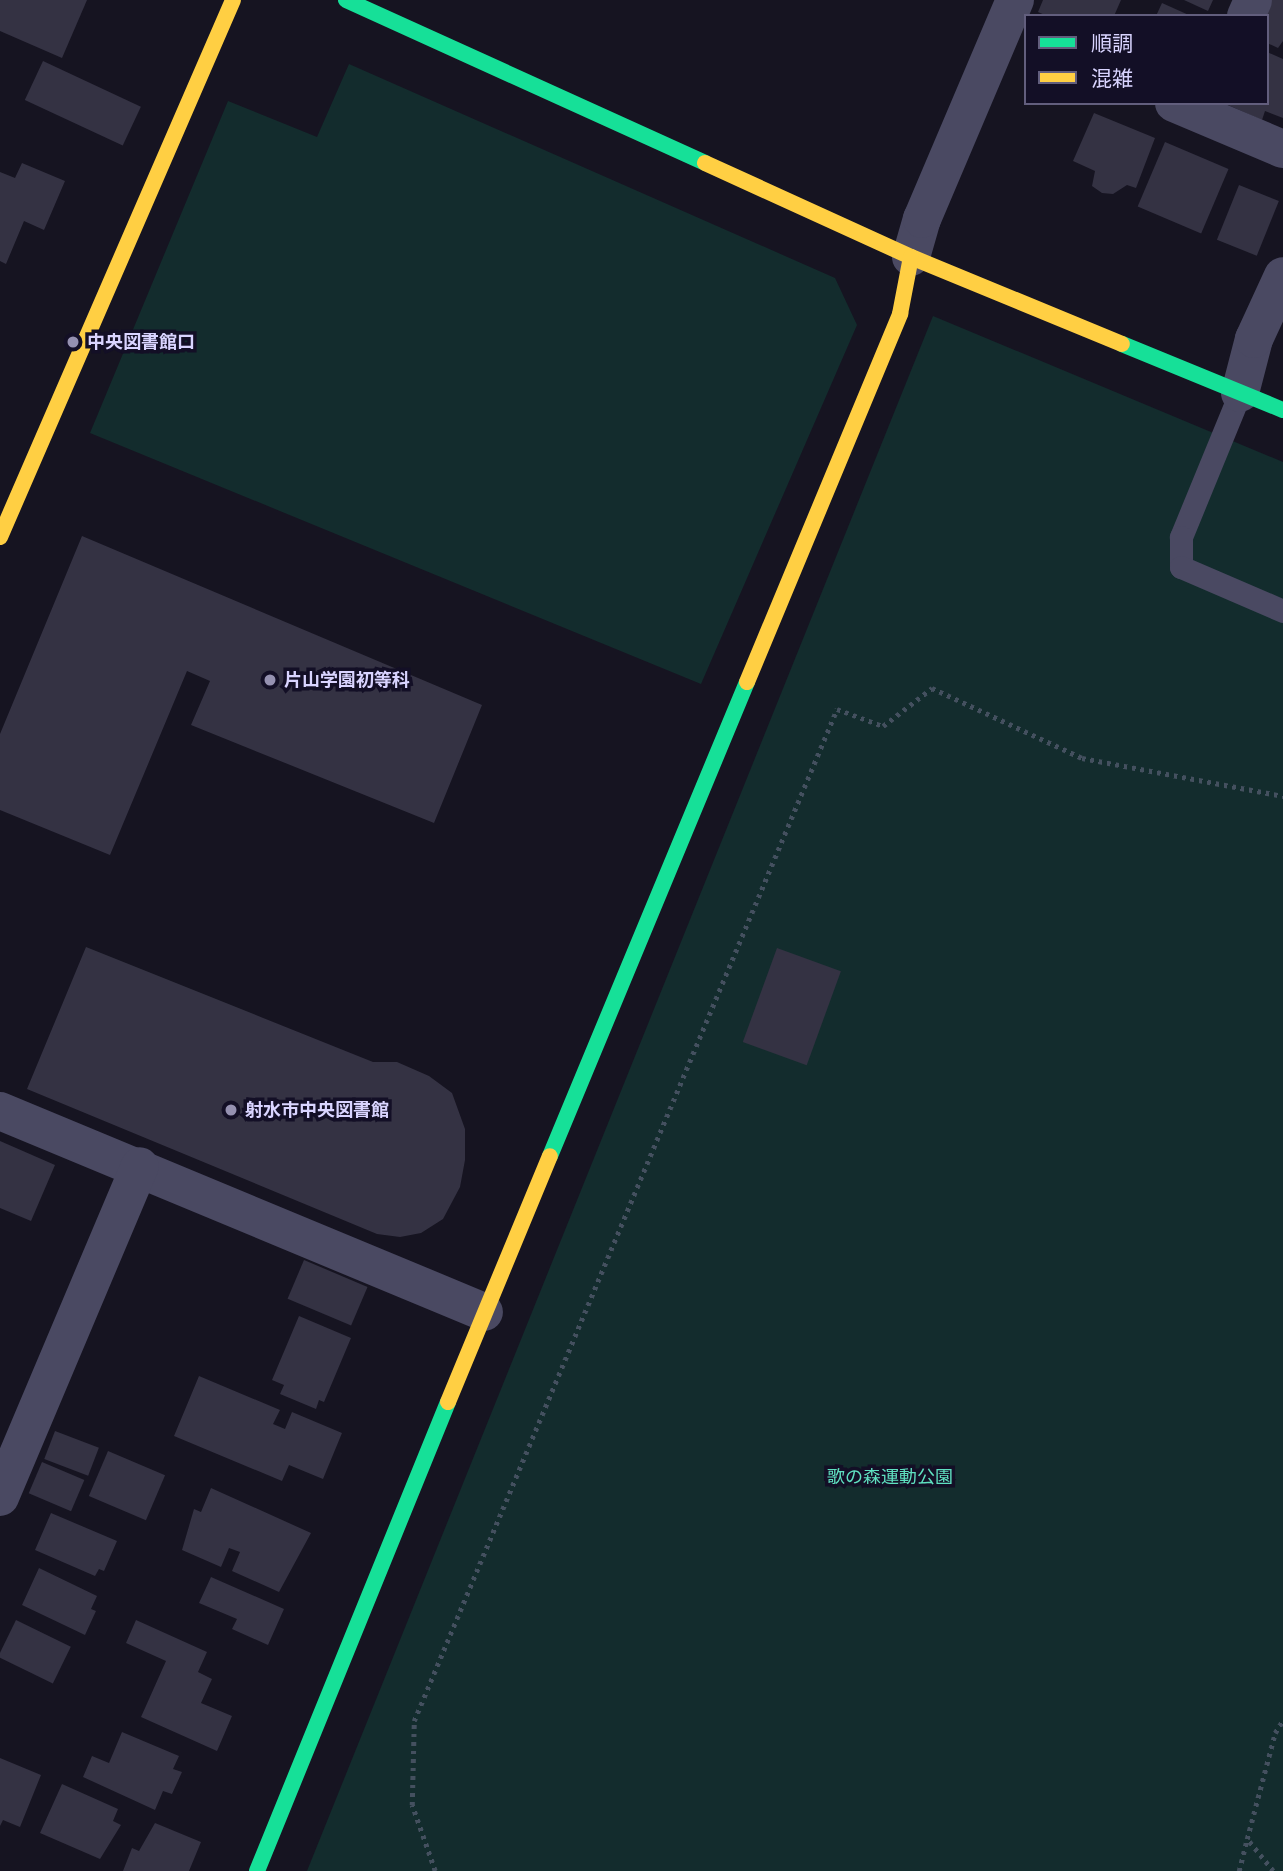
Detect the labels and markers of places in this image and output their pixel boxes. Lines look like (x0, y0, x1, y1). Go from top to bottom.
place label: 中央図書館口 (87, 331, 195, 353)
marker: 中央図書館口 (65, 334, 81, 350)
place label: 片山学園初等科 (284, 669, 410, 691)
marker: 片山学園初等科 (262, 672, 278, 688)
place label: 射水市中央図書館 (245, 1099, 389, 1121)
marker: 射水市中央図書館 (223, 1102, 239, 1118)

